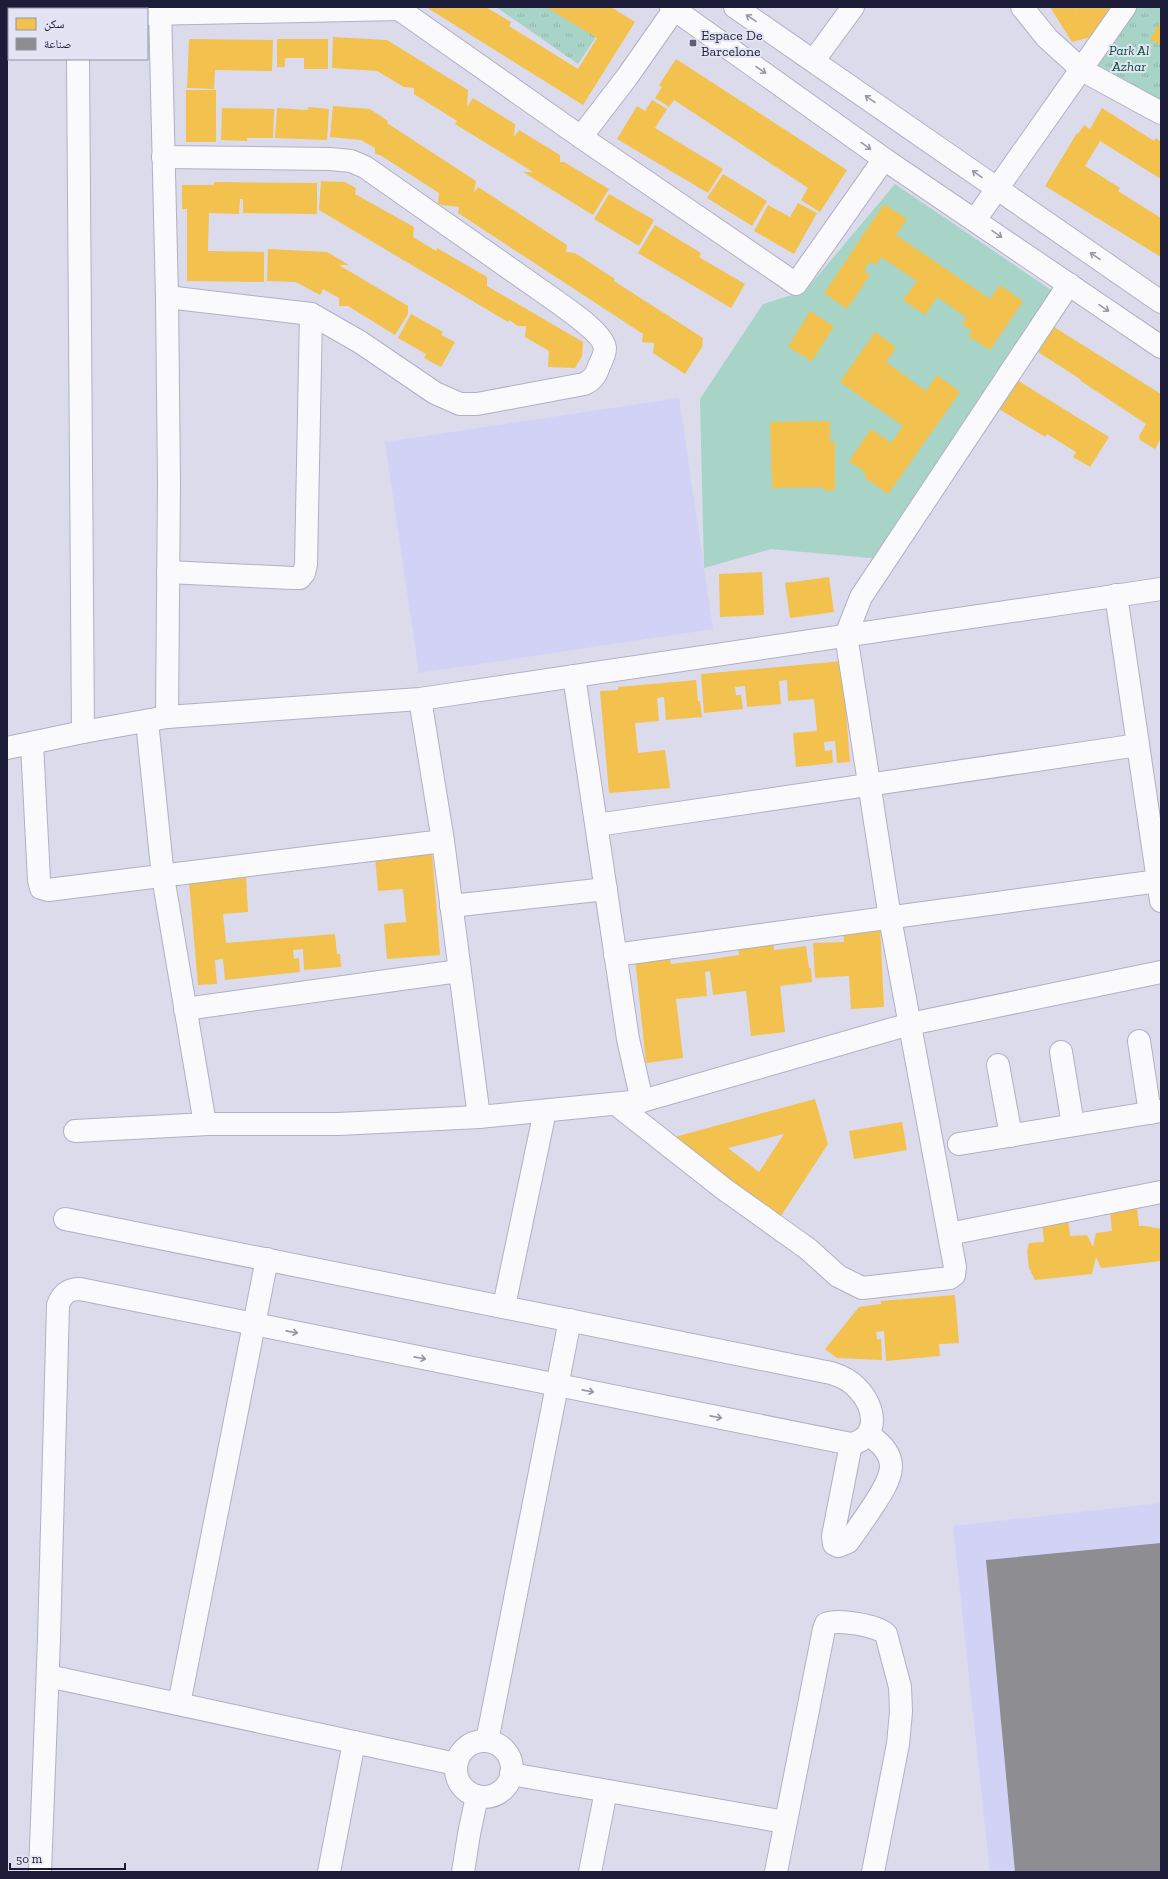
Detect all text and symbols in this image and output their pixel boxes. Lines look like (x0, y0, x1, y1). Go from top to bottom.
legend (8, 8, 148, 60)
one-way arrow (746, 14, 757, 22)
text: سكن (44, 17, 65, 31)
place label: Espace De Barcelone (701, 27, 763, 60)
text: صناعة (44, 37, 71, 51)
marker: Espace De Barcelone (688, 38, 698, 48)
park label: Park Al Azhar (1109, 42, 1149, 75)
one-way arrow (755, 66, 766, 74)
one-way arrow (865, 95, 876, 103)
one-way arrow (860, 142, 871, 150)
one-way arrow (971, 170, 982, 178)
one-way arrow (991, 230, 1002, 238)
one-way arrow (1089, 252, 1100, 260)
one-way arrow (1098, 304, 1109, 312)
one-way arrow (285, 1328, 298, 1336)
one-way arrow (413, 1354, 426, 1362)
one-way arrow (582, 1388, 595, 1396)
one-way arrow (709, 1413, 722, 1421)
scale bar (10, 1845, 125, 1871)
text: 50 m (16, 1852, 43, 1866)

